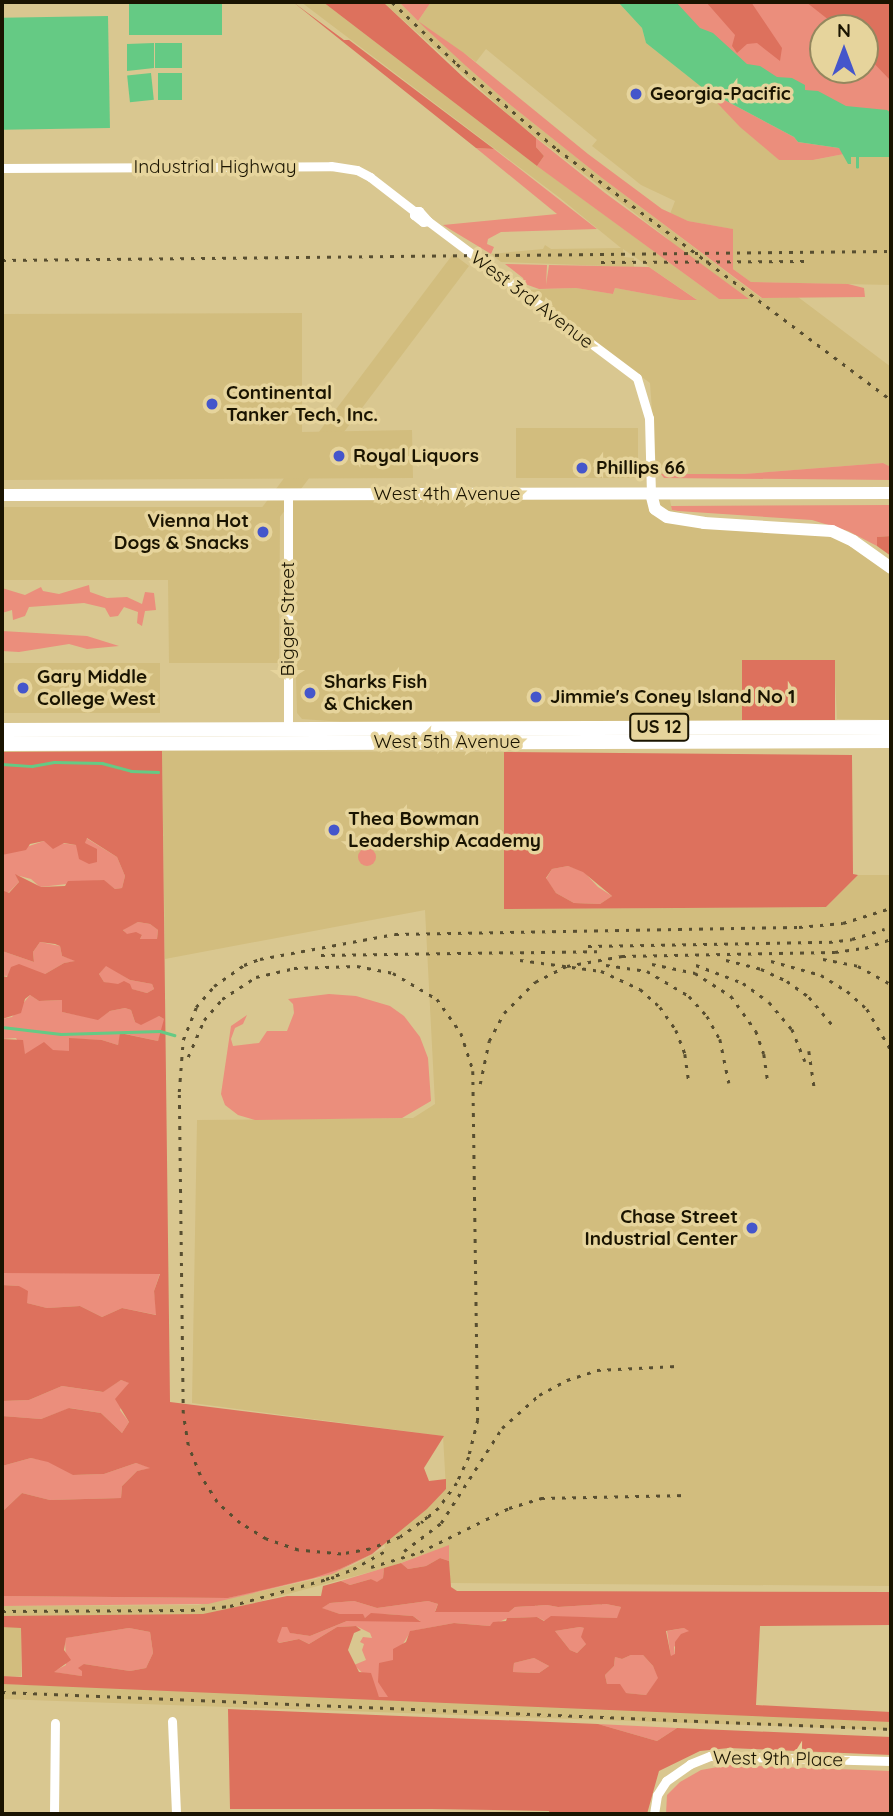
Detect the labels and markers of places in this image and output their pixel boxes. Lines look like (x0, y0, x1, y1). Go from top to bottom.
place label: Georgia-Pacific (650, 83, 791, 105)
marker: Georgia-Pacific (628, 86, 644, 102)
place label: Continental Tanker Tech, Inc. (226, 382, 378, 426)
marker: Continental Tanker Tech, Inc. (204, 396, 220, 412)
place label: Royal Liquors (353, 445, 479, 467)
marker: Royal Liquors (331, 448, 347, 464)
place label: Phillips 66 (596, 457, 685, 479)
marker: Phillips 66 (574, 460, 590, 476)
place label: Vienna Hot Dogs & Snacks (114, 510, 249, 554)
marker: Vienna Hot Dogs & Snacks (255, 524, 271, 540)
place label: Gary Middle College West (37, 666, 156, 710)
place label: Sharks Fish & Chicken (324, 671, 427, 715)
marker: Gary Middle College West (15, 680, 31, 696)
marker: Sharks Fish & Chicken (302, 685, 318, 701)
place label: Jimmie's Coney Island No 1 (550, 686, 795, 708)
marker: Jimmie's Coney Island No 1 (528, 689, 544, 705)
place label: Thea Bowman Leadership Academy (348, 808, 541, 852)
marker: Thea Bowman Leadership Academy (326, 822, 342, 838)
place label: Chase Street Industrial Center (584, 1206, 738, 1250)
marker: Chase Street Industrial Center (744, 1220, 760, 1236)

